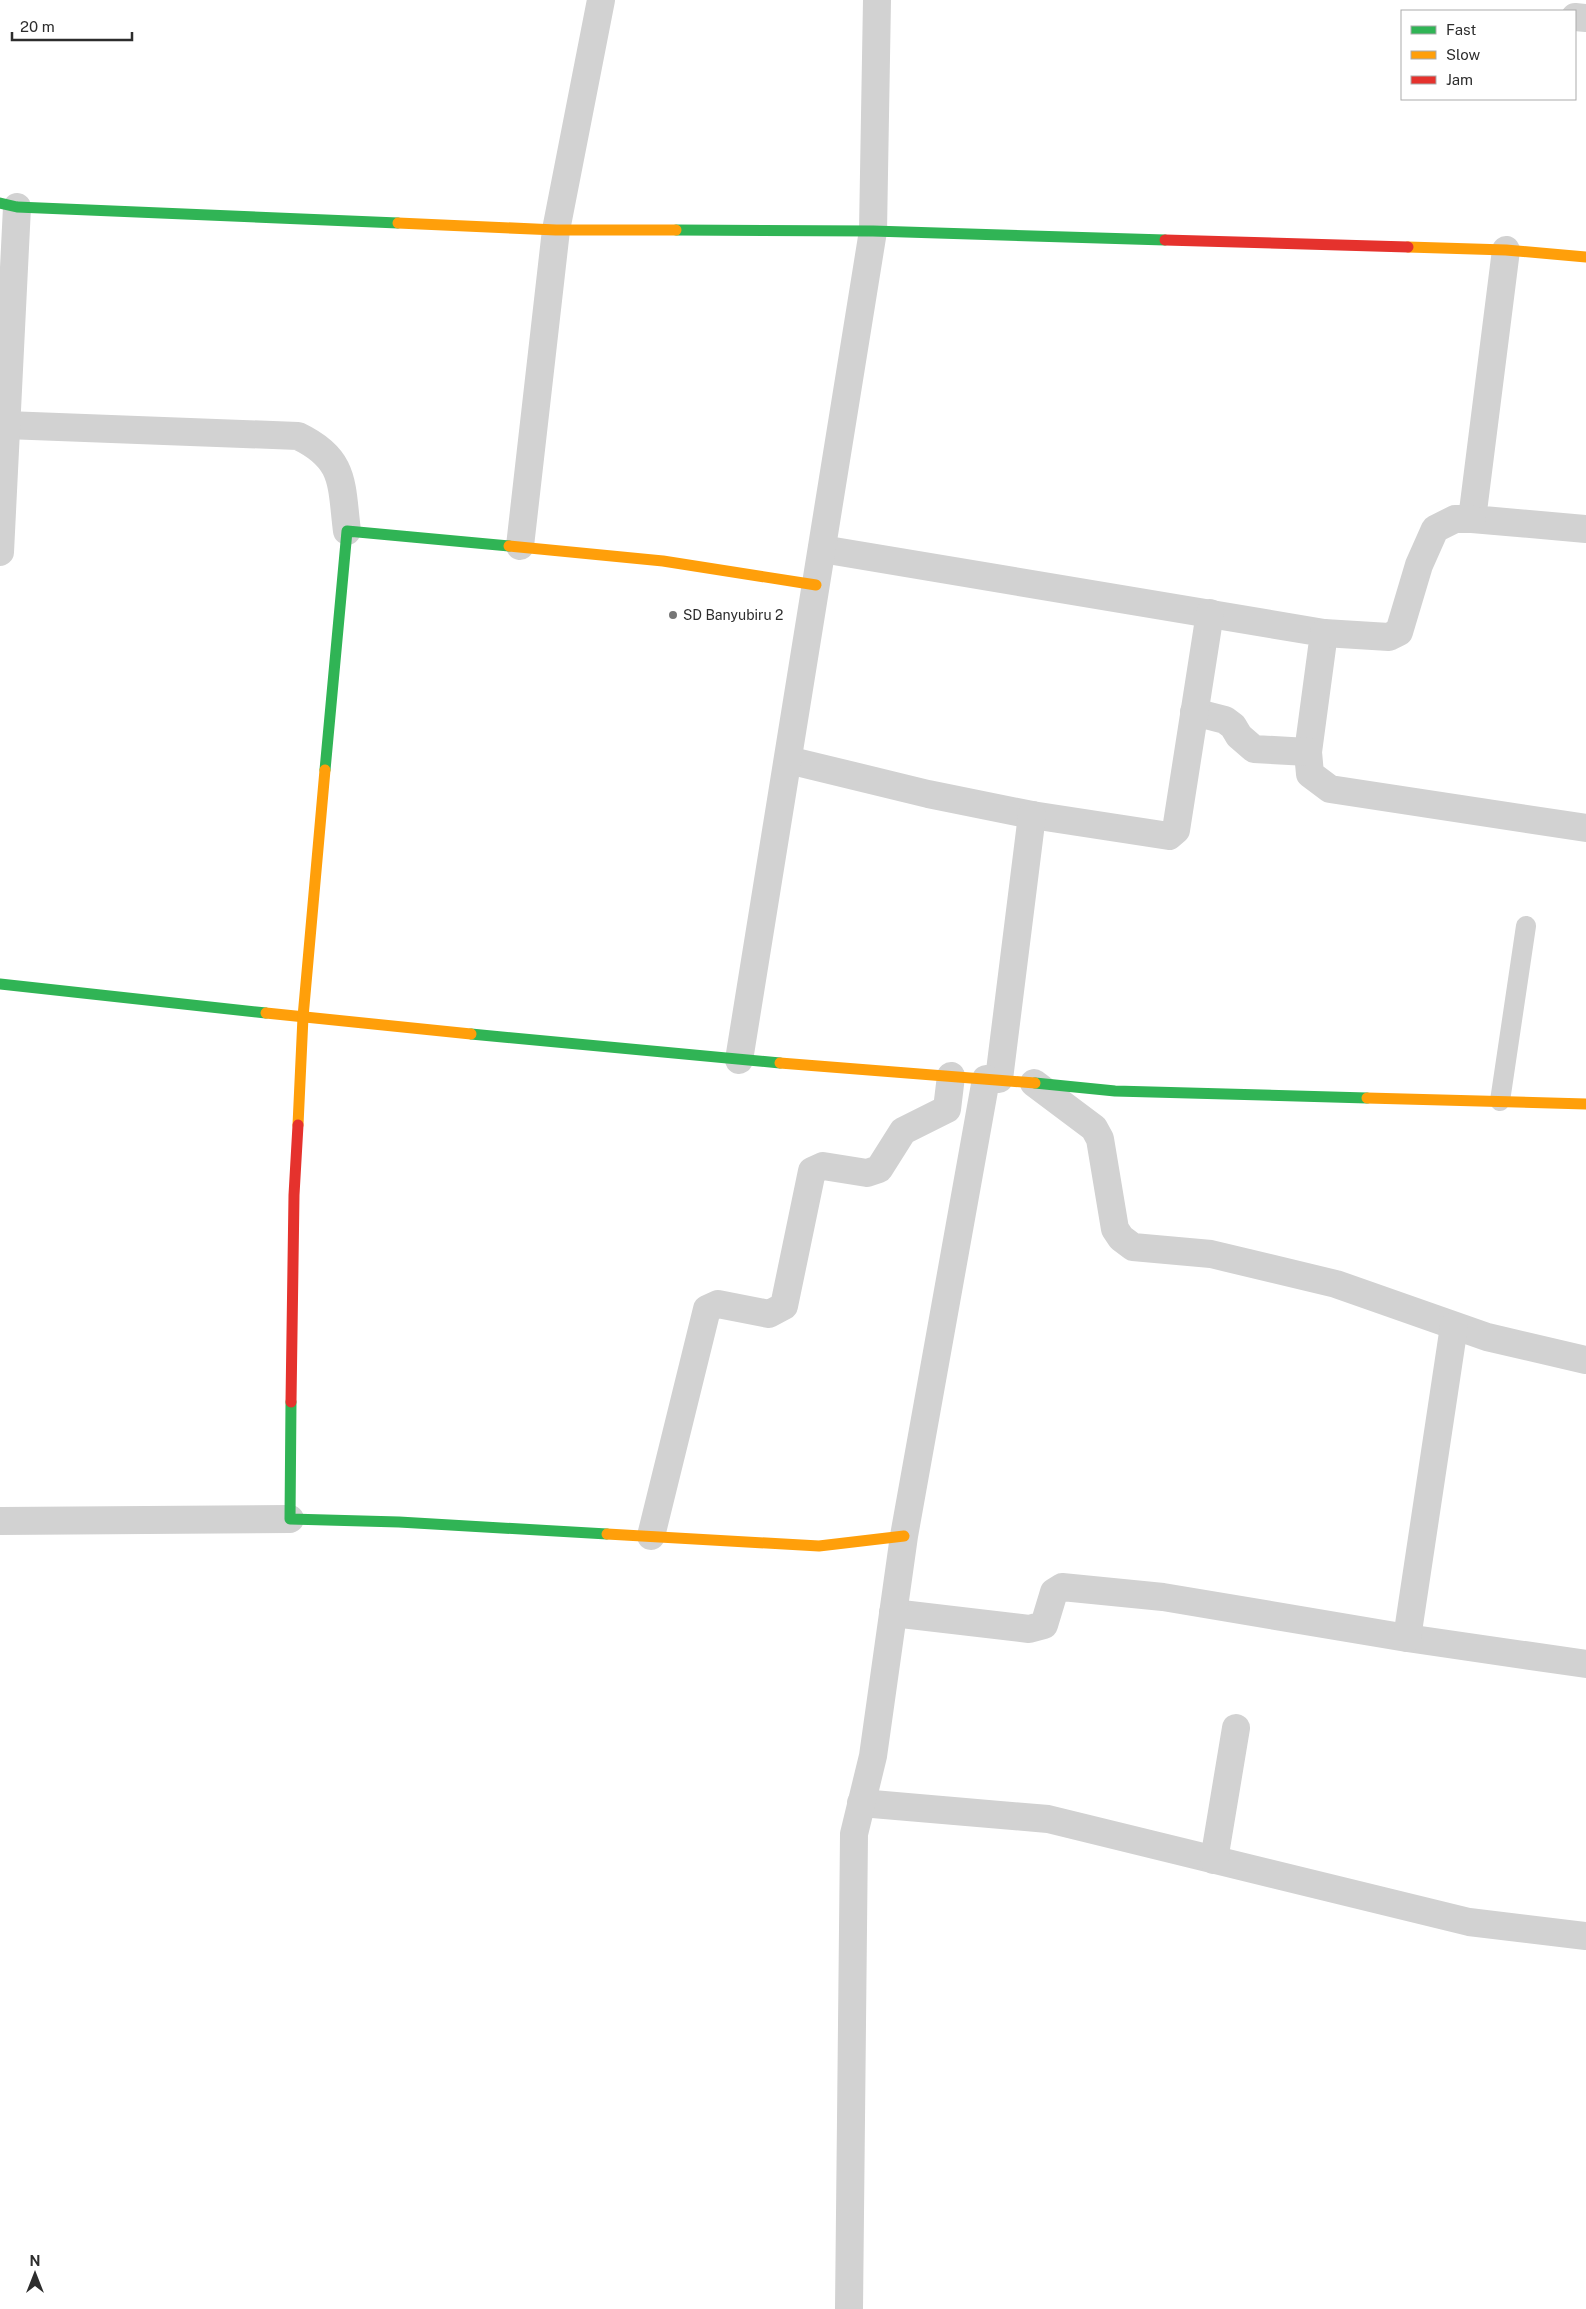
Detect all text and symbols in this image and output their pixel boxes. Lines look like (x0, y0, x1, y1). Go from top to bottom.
scale bar (12, 10, 132, 42)
legend (1401, 10, 1576, 100)
text: 20 m (20, 18, 55, 35)
text: Fast (1446, 21, 1476, 38)
text: Slow (1446, 46, 1481, 63)
text: Jam (1446, 71, 1473, 88)
place label: SD Banyubiru 2 (683, 607, 783, 623)
marker: SD Banyubiru 2 (667, 609, 679, 621)
north arrow (10, 2249, 60, 2299)
text: N (30, 2253, 40, 2269)

